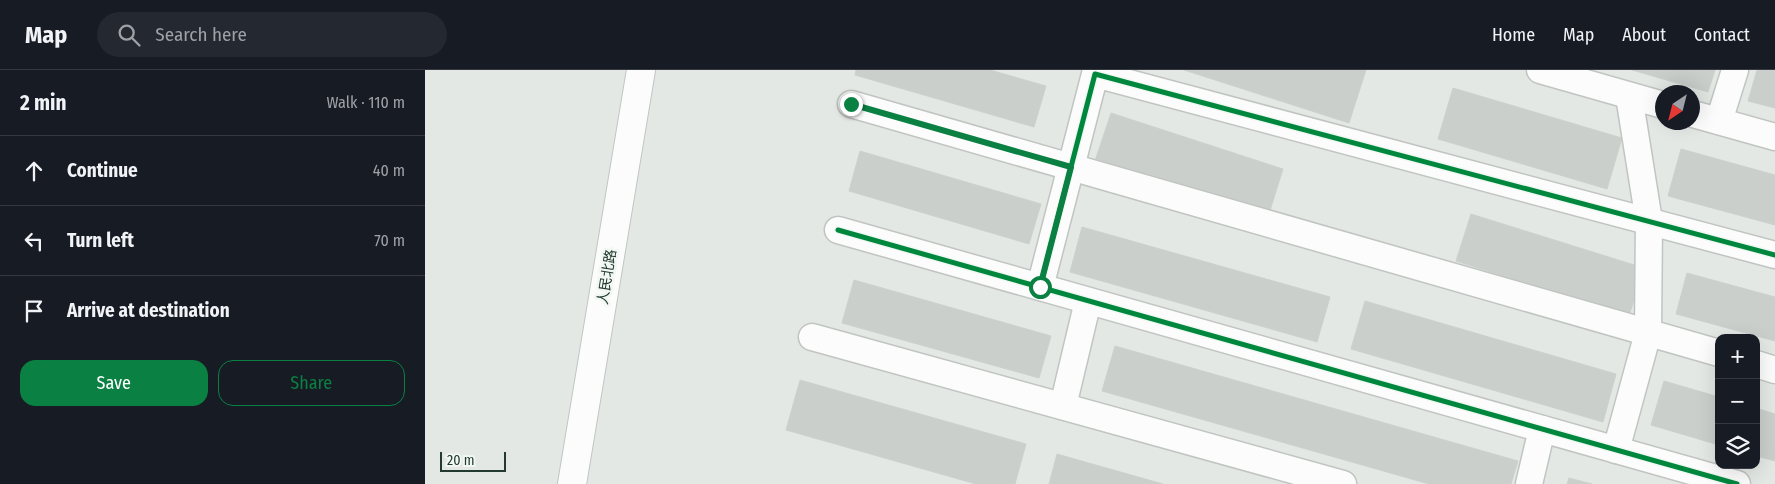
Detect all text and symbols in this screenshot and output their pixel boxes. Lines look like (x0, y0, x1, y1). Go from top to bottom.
search box (97, 12, 447, 57)
text: Map (25, 21, 67, 49)
icon: search (115, 21, 143, 49)
text: Search here (155, 23, 247, 46)
text: Home (1492, 24, 1535, 46)
text: Map (1563, 24, 1594, 46)
text: About (1622, 24, 1666, 46)
text: Contact (1694, 24, 1750, 46)
north arrow (1655, 85, 1700, 130)
text: 2 min (20, 90, 67, 116)
text: Walk · 110 m (327, 93, 405, 112)
route end (840, 93, 863, 116)
icon: ahead (20, 157, 48, 185)
text: Continue (67, 159, 138, 182)
text: 40 m (373, 161, 405, 180)
icon: left (20, 227, 48, 255)
text: Turn left (67, 229, 134, 252)
text: 70 m (374, 231, 405, 250)
street label: 人民北路 (594, 248, 620, 306)
route start (1029, 276, 1052, 299)
icon: arrive (20, 297, 48, 325)
text: Arrive at destination (67, 299, 230, 322)
map controls (1715, 334, 1760, 469)
button: + (1715, 334, 1760, 379)
button: Save (20, 360, 208, 406)
button: Share (218, 360, 405, 406)
button: − (1715, 379, 1760, 424)
button: layers (1715, 424, 1760, 469)
scale bar (440, 449, 506, 472)
text: 20 m (447, 452, 475, 469)

